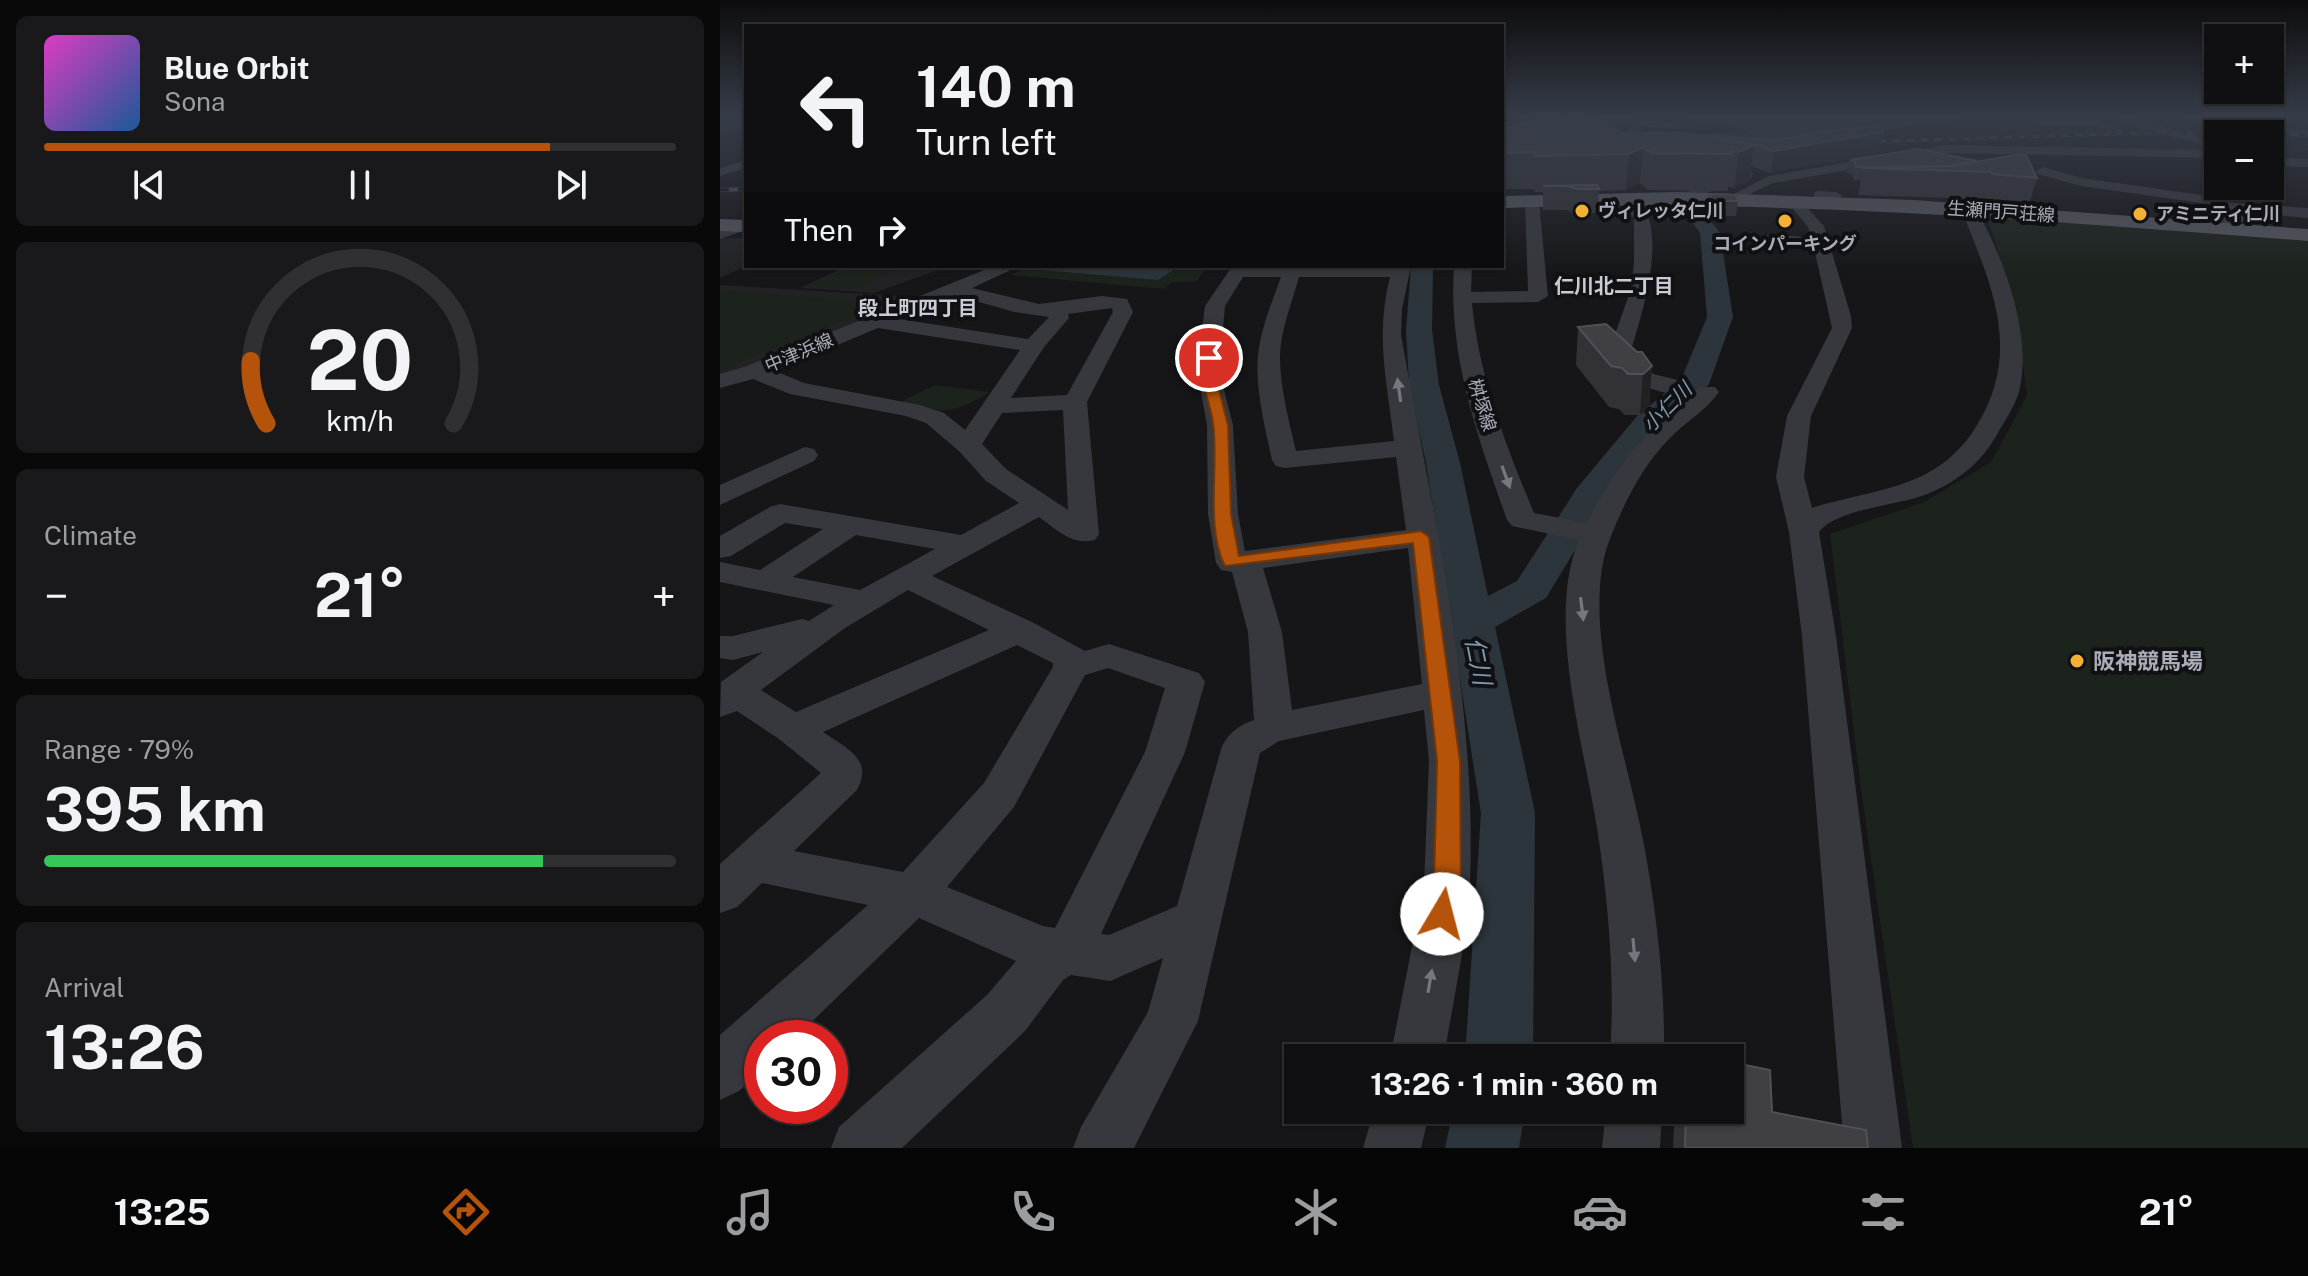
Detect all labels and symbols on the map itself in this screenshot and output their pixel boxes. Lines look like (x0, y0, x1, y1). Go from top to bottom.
street label: 生瀬門戸荘線 (1946, 197, 2056, 226)
place label: ヴィレッタ仁川 (1598, 200, 1724, 221)
marker: ヴィレッタ仁川 (1573, 202, 1591, 220)
place label: アミニティ仁川 (2156, 203, 2281, 224)
marker: アミニティ仁川 (2131, 205, 2149, 223)
marker: コインパーキング (1776, 212, 1794, 230)
place label: コインパーキング (1713, 233, 1857, 254)
district label: 仁川北二丁目 (1554, 274, 1674, 298)
district label: 段上町四丁目 (858, 296, 978, 320)
pin (1175, 324, 1243, 392)
street label: 中津浜線 (762, 329, 836, 376)
street label: 桝塚線 (1465, 376, 1500, 434)
water label: 小仁川 (1637, 376, 1698, 437)
one-way arrow (1392, 377, 1405, 402)
one-way arrow (1500, 465, 1513, 489)
one-way arrow (1576, 597, 1589, 622)
water label: 仁川 (1461, 635, 1498, 690)
place label: 阪神競馬場 (2093, 648, 2203, 674)
marker: 阪神競馬場 (2068, 652, 2086, 670)
position arrow (1400, 872, 1484, 956)
one-way arrow (1627, 938, 1640, 963)
one-way arrow (1425, 968, 1437, 993)
speed limit sign: 30 (744, 1020, 848, 1124)

